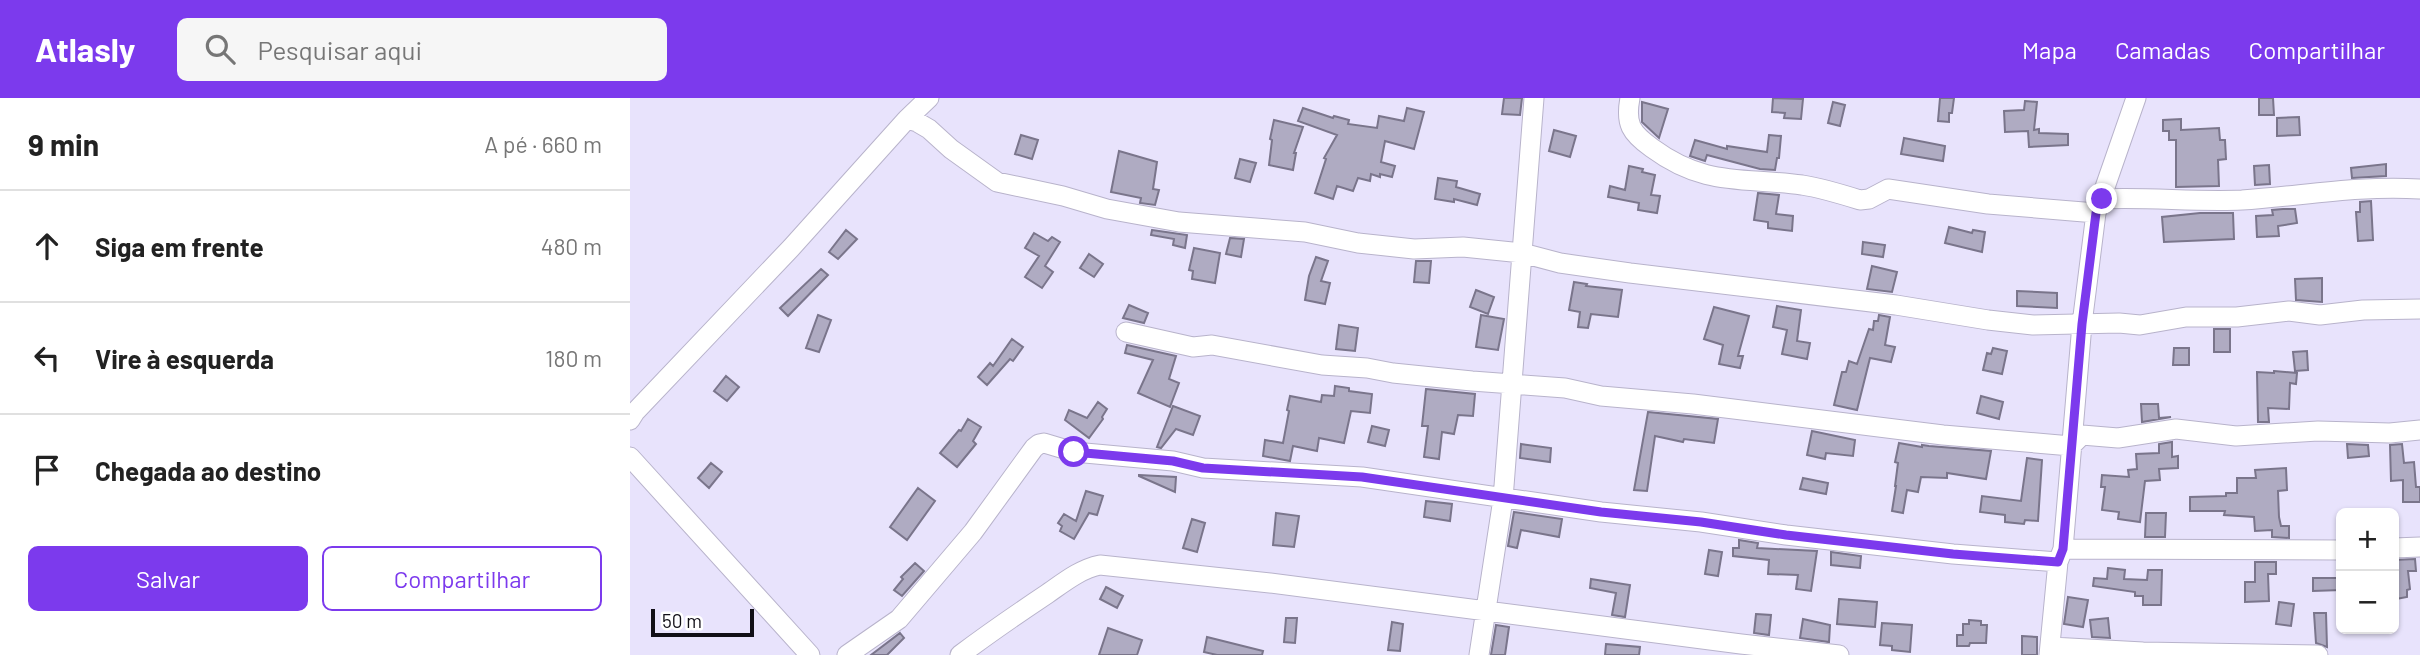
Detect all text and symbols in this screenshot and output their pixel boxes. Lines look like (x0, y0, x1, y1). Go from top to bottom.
search box (177, 18, 667, 81)
text: Atlasly (35, 29, 135, 69)
icon: search (201, 30, 239, 68)
text: Pesquisar aqui (257, 34, 422, 65)
text: Mapa (2022, 35, 2077, 64)
text: Camadas (2115, 35, 2211, 64)
text: Compartilhar (2249, 35, 2385, 64)
text: 9 min (28, 126, 99, 162)
text: A pé · 660 m (484, 130, 602, 158)
route end (2086, 183, 2117, 214)
icon: ahead (28, 227, 66, 265)
text: Siga em frente (95, 231, 264, 262)
text: 480 m (541, 232, 602, 260)
icon: left (28, 339, 66, 377)
text: Vire à esquerda (95, 343, 274, 374)
text: 180 m (545, 344, 602, 372)
route start (1058, 436, 1089, 467)
icon: arrive (28, 451, 66, 489)
text: Chegada ao destino (95, 455, 321, 486)
map controls (2336, 508, 2399, 634)
button: + (2336, 508, 2399, 571)
button: Salvar (28, 546, 308, 611)
button: Compartilhar (322, 546, 602, 611)
button: − (2336, 571, 2399, 634)
scale bar (651, 606, 754, 638)
text: 50 m (662, 609, 702, 632)

